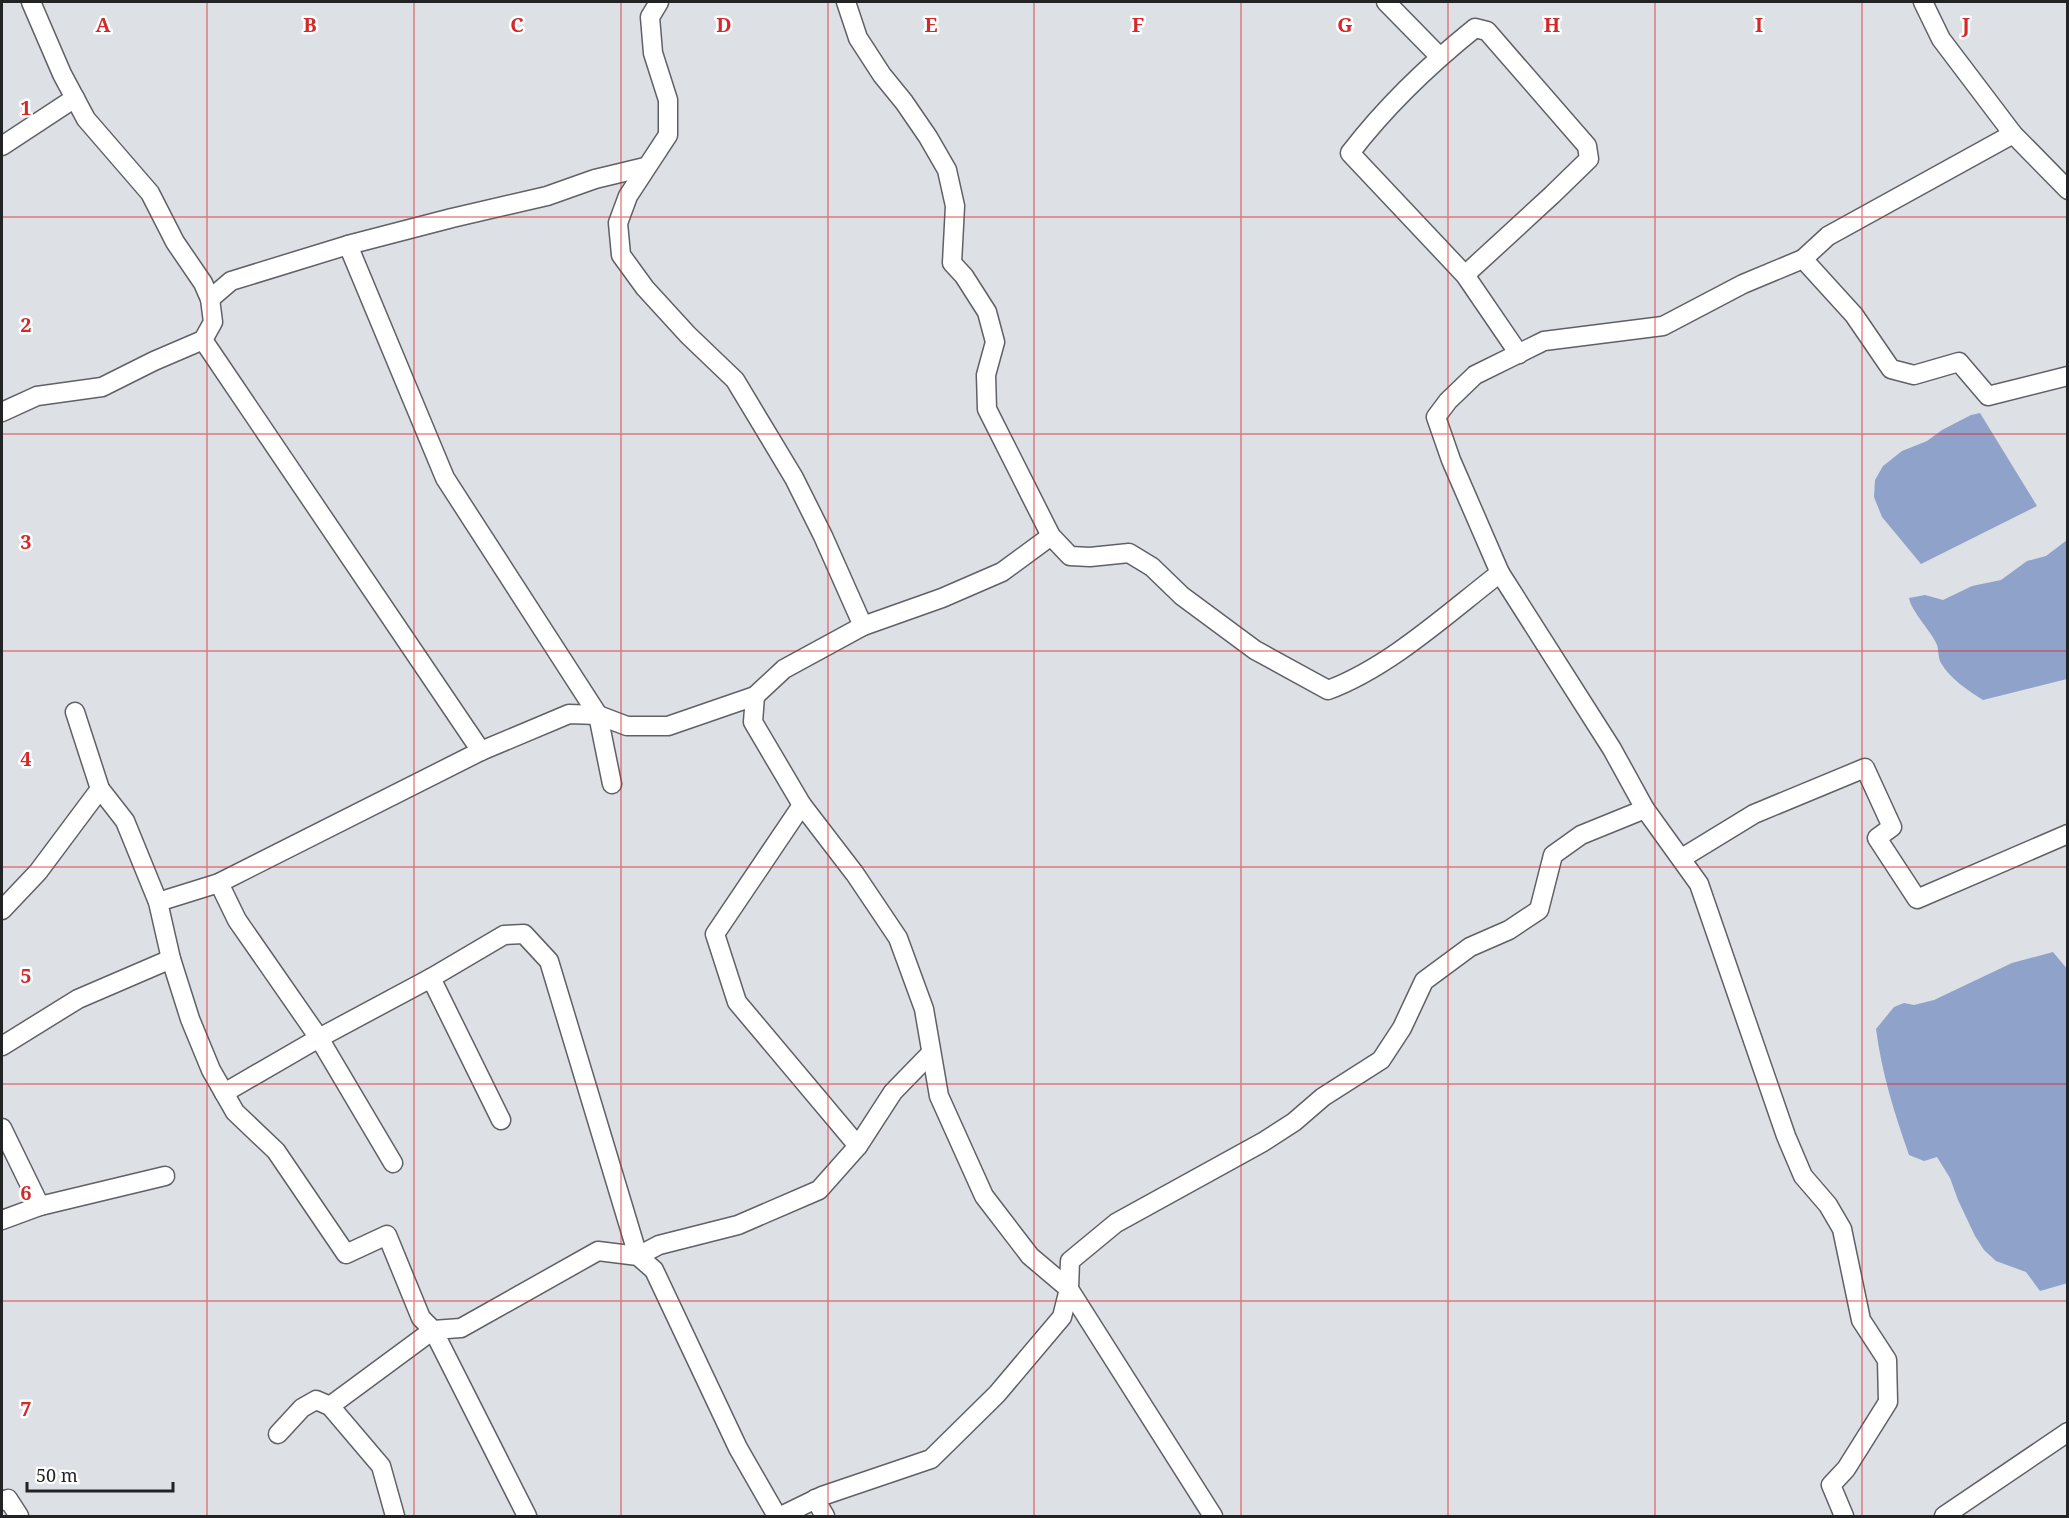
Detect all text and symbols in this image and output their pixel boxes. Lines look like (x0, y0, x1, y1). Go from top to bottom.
text: A (95, 11, 111, 38)
text: B (303, 11, 317, 38)
text: C (510, 11, 524, 38)
text: D (716, 11, 732, 38)
text: E (924, 11, 938, 38)
text: F (1132, 11, 1144, 38)
text: G (1337, 11, 1353, 38)
text: H (1544, 11, 1560, 38)
text: I (1755, 11, 1763, 38)
text: J (1961, 11, 1970, 38)
text: 1 (20, 94, 32, 121)
text: 2 (20, 311, 32, 338)
text: 3 (20, 528, 32, 555)
text: 4 (20, 745, 32, 772)
text: 5 (20, 962, 32, 989)
text: 6 (20, 1179, 32, 1206)
text: 7 (20, 1395, 32, 1422)
scale bar (27, 1455, 172, 1493)
text: 50 m (36, 1463, 78, 1487)

